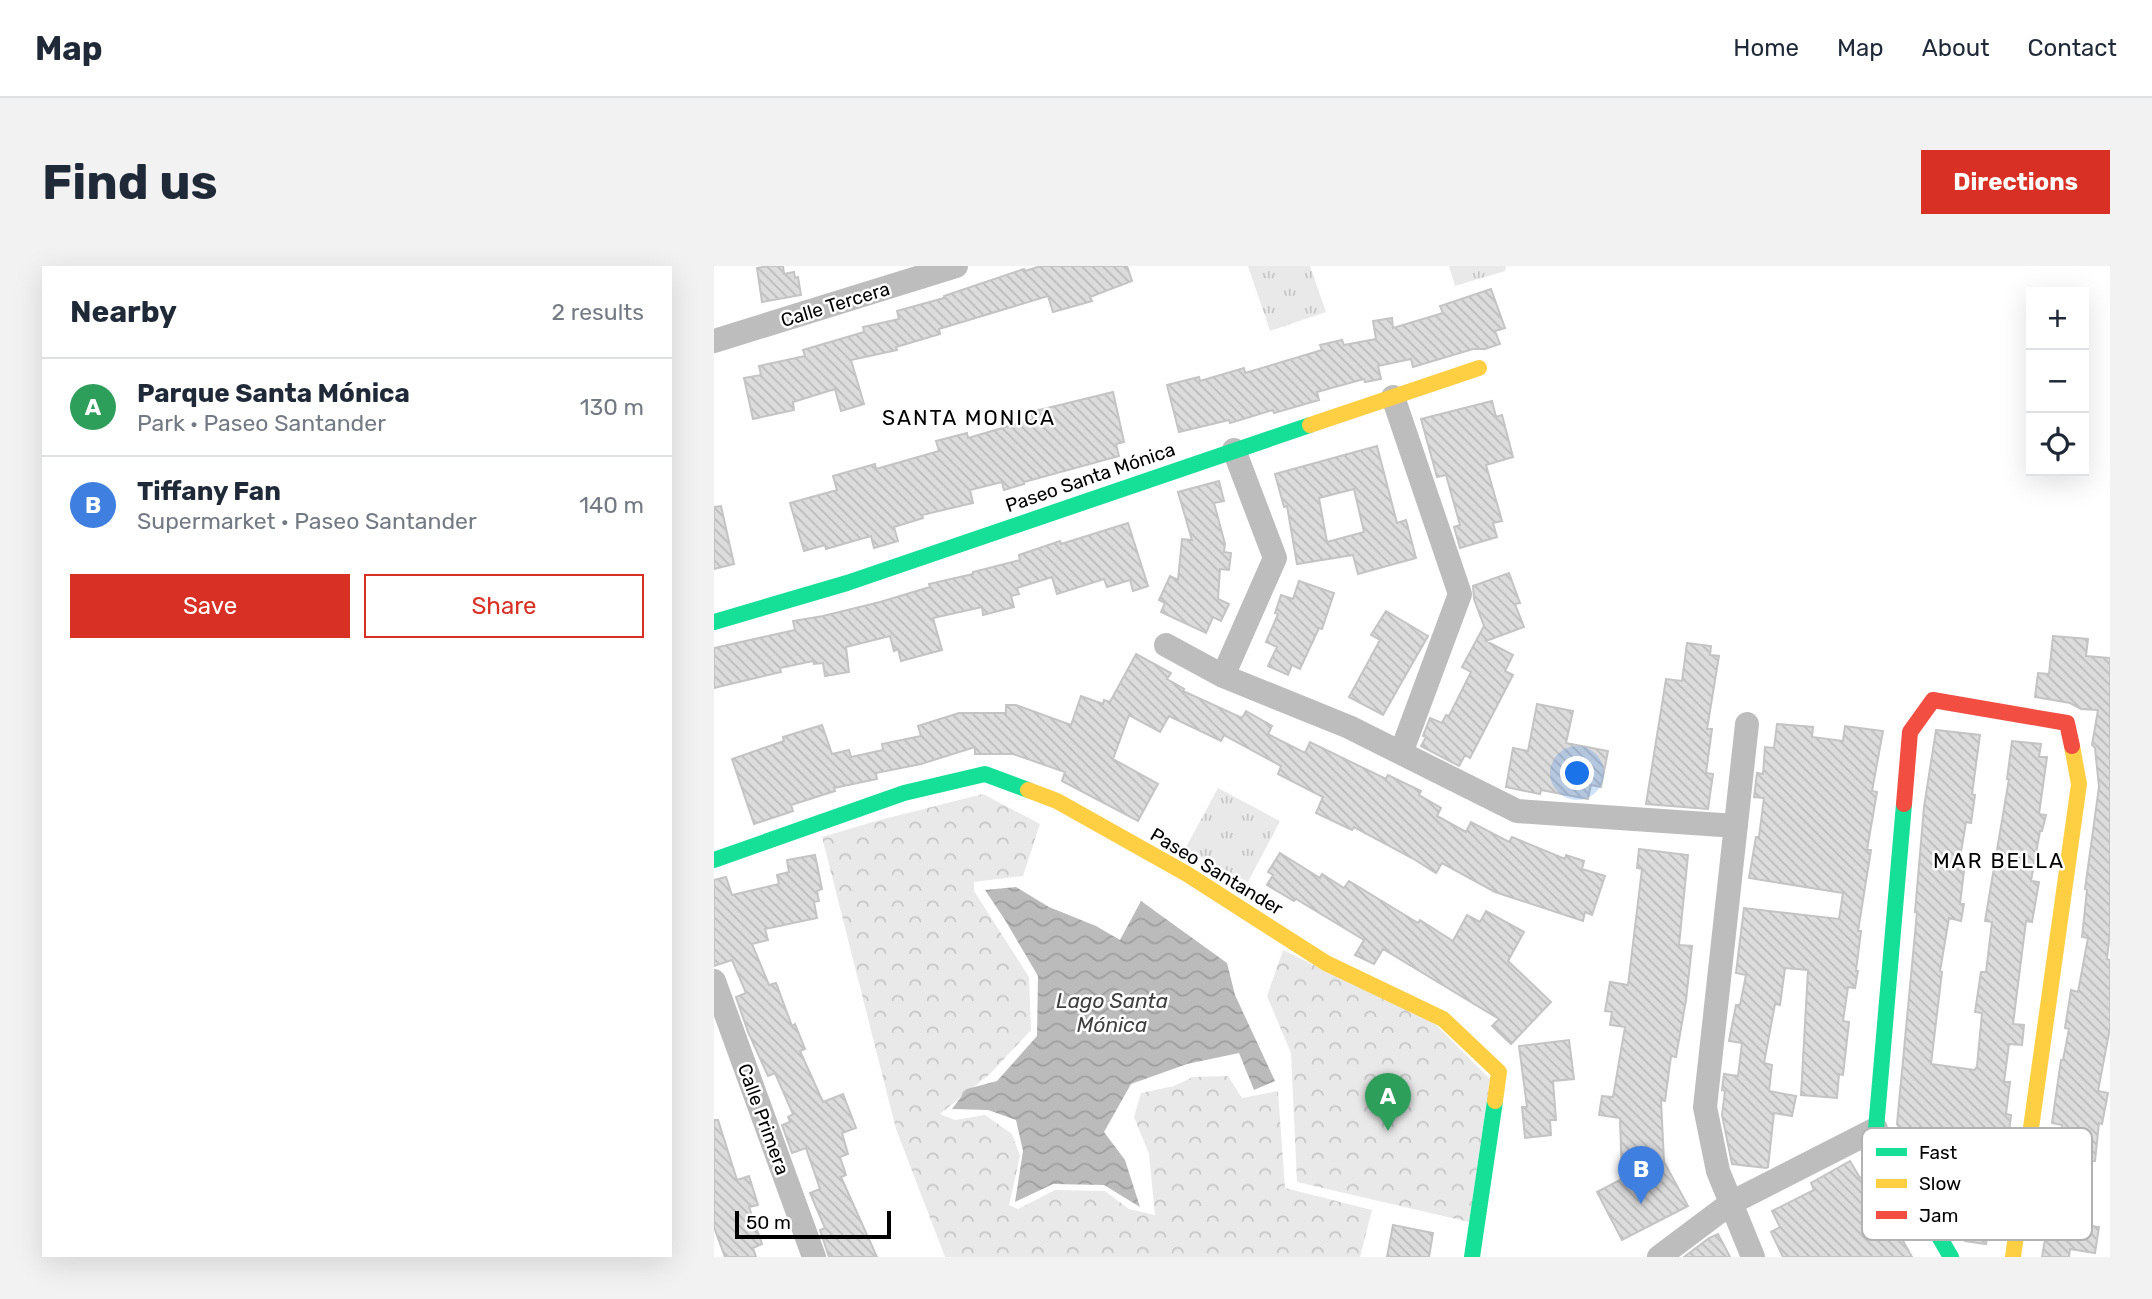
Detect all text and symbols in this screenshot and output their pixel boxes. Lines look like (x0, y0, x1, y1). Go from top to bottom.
text: Map (35, 29, 103, 68)
text: Home (1733, 34, 1799, 62)
text: Map (1837, 34, 1884, 62)
text: About (1922, 34, 1990, 62)
text: Contact (2028, 34, 2117, 62)
button: Directions (1921, 150, 2110, 214)
text: Find us (42, 153, 218, 211)
street label: Calle Tercera (778, 277, 892, 332)
map controls (2026, 287, 2089, 476)
button: + (2026, 287, 2089, 350)
text: Nearby (70, 294, 177, 330)
text: 2 results (552, 298, 644, 326)
button: − (2026, 350, 2089, 413)
text: Parque Santa Mónica (137, 378, 410, 409)
text: A (85, 393, 101, 421)
text: 130 m (580, 393, 644, 421)
district label: SANTA MONICA (882, 405, 1056, 430)
text: Park · Paseo Santander (137, 409, 386, 437)
button: locate (2026, 413, 2089, 476)
street label: Paseo Santa Mónica (1002, 438, 1178, 517)
text: Tiffany Fan (137, 476, 281, 507)
text: B (85, 491, 101, 519)
text: 140 m (579, 491, 644, 519)
text: Supermarket · Paseo Santander (137, 507, 477, 535)
button: Save (70, 574, 350, 638)
button: Share (364, 574, 644, 638)
your location (1560, 756, 1594, 790)
street label: Paseo Santander (1146, 823, 1288, 920)
district label: MAR BELLA (1933, 848, 2065, 873)
water label: Lago Santa Mónica (1056, 988, 1168, 1037)
street label: Calle Primera (733, 1060, 794, 1178)
pin: A (1365, 1073, 1411, 1131)
legend (1862, 1128, 2092, 1240)
text: Fast (1919, 1141, 1958, 1164)
pin: B (1618, 1146, 1664, 1204)
text: Slow (1919, 1172, 1961, 1195)
text: Jam (1919, 1204, 1958, 1227)
scale bar (735, 1208, 891, 1240)
text: 50 m (746, 1211, 791, 1234)

